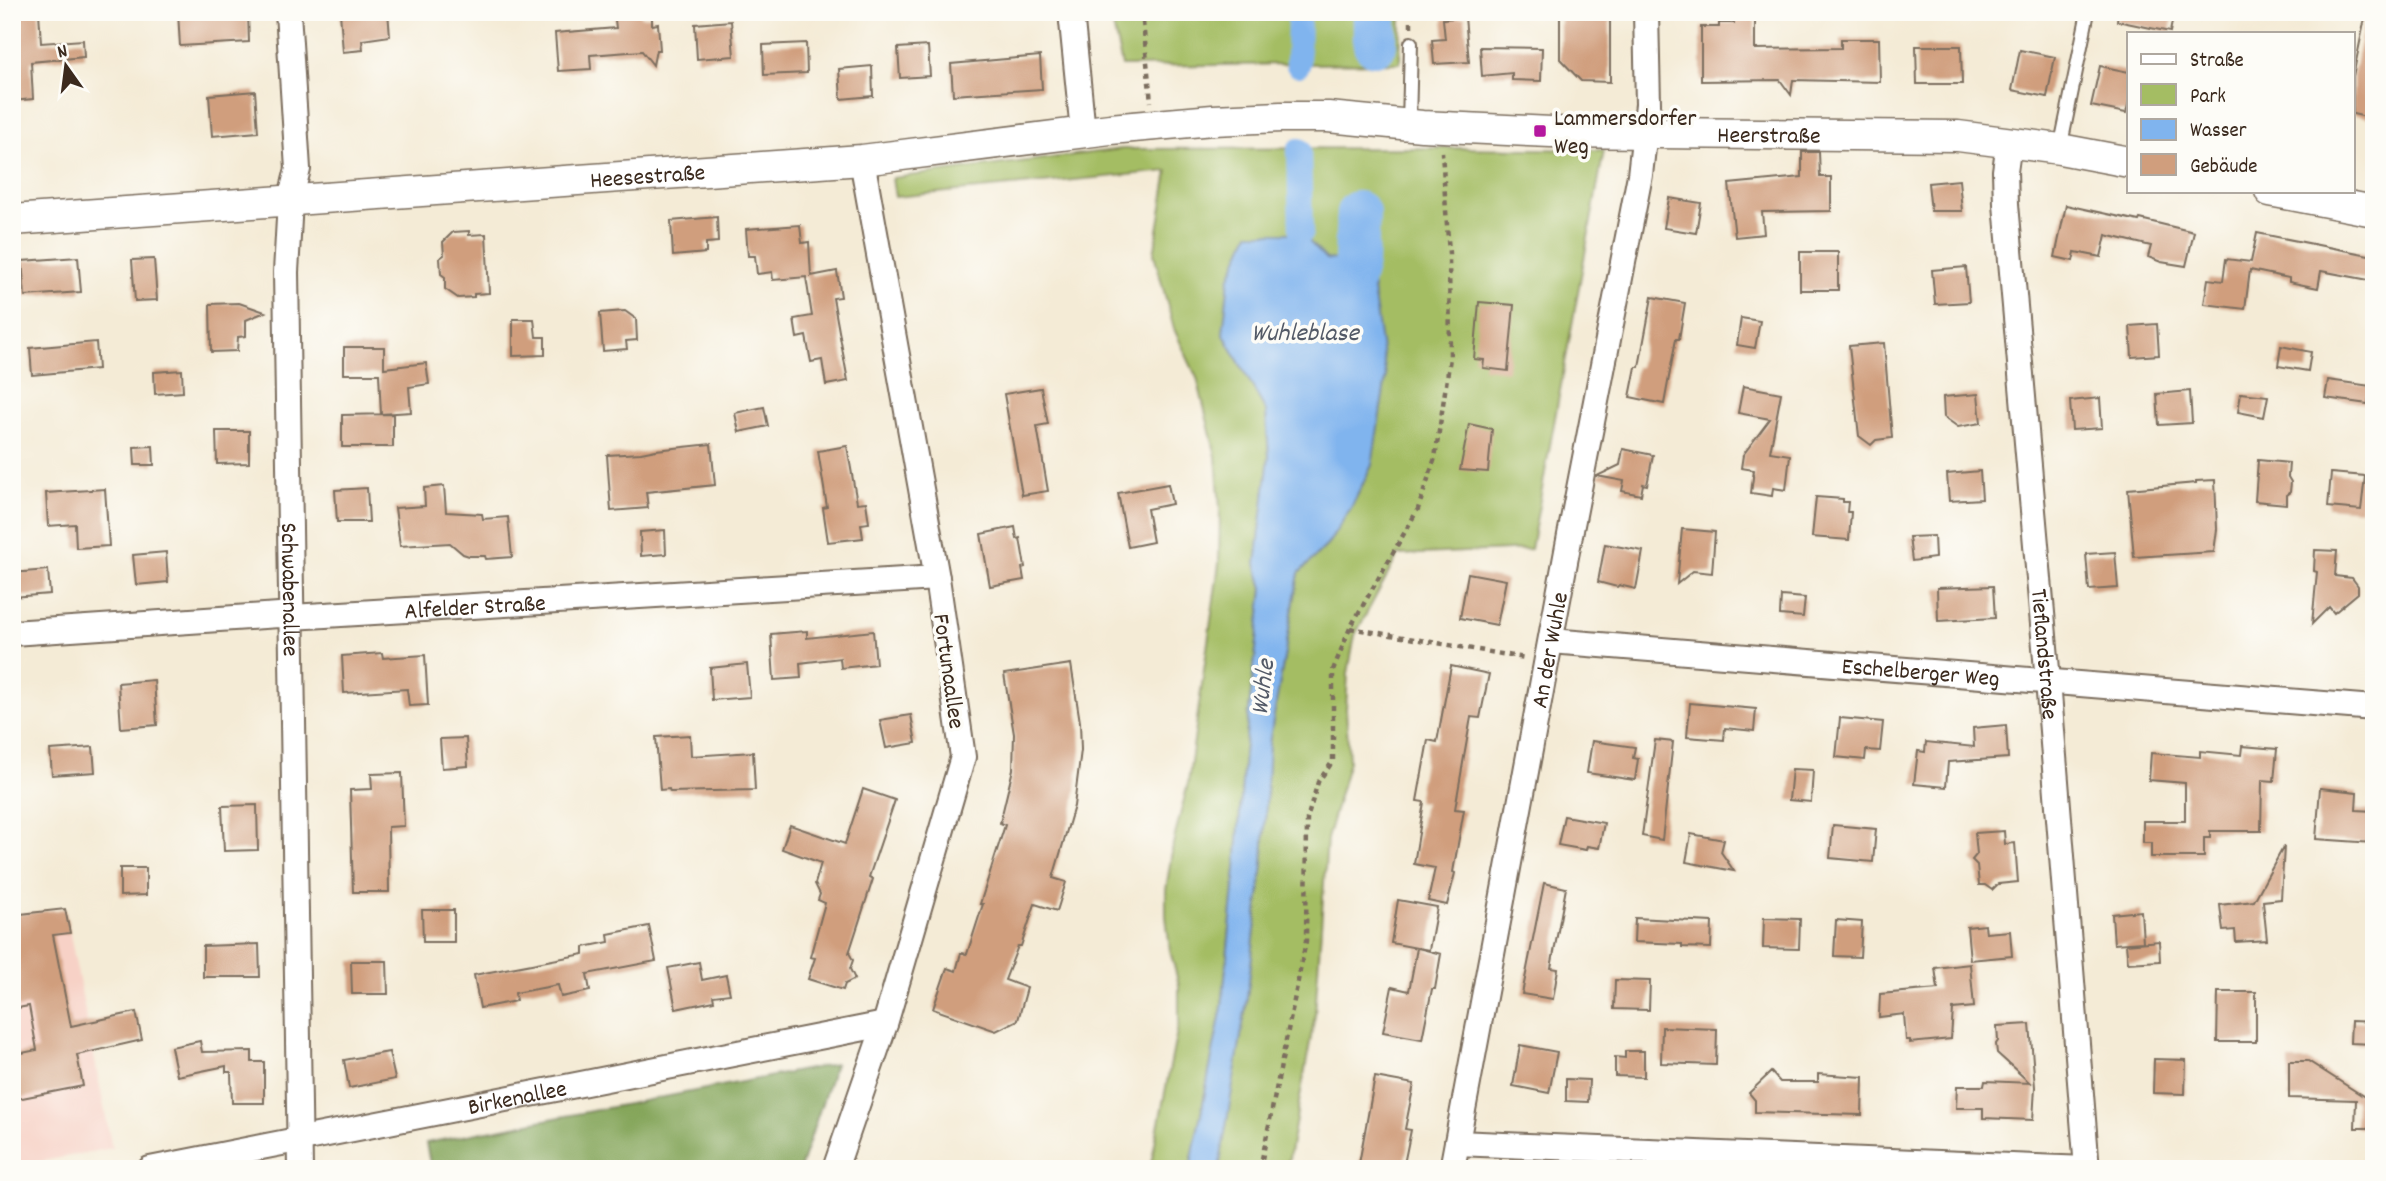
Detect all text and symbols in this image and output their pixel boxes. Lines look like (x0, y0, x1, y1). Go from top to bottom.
north arrow (32, 32, 102, 102)
legend (2127, 32, 2354, 192)
text: N (55, 39, 71, 67)
text: Straße (2190, 47, 2244, 77)
text: Park (2190, 83, 2226, 113)
place label: Lammersdorfer Weg (1554, 103, 1696, 165)
text: Wasser (2190, 117, 2247, 147)
street label: Heerstraße (1717, 120, 1821, 155)
marker: Lammersdorfer Weg (1532, 123, 1548, 139)
text: Gebäude (2190, 153, 2258, 183)
street label: Heesestraße (589, 157, 706, 199)
water label: Wuhleblase (1251, 316, 1360, 353)
street label: Schwabenallee (270, 522, 306, 657)
street label: Tieflandstraße (2020, 587, 2065, 721)
street label: Alfelder Straße (403, 588, 547, 630)
street label: An der Wuhle (1524, 590, 1579, 711)
street label: Fortunaallee (922, 612, 972, 731)
street label: Eschelberger Weg (1840, 651, 2001, 697)
water label: Wuhle (1243, 656, 1286, 717)
street label: Birkenallee (465, 1073, 570, 1126)

